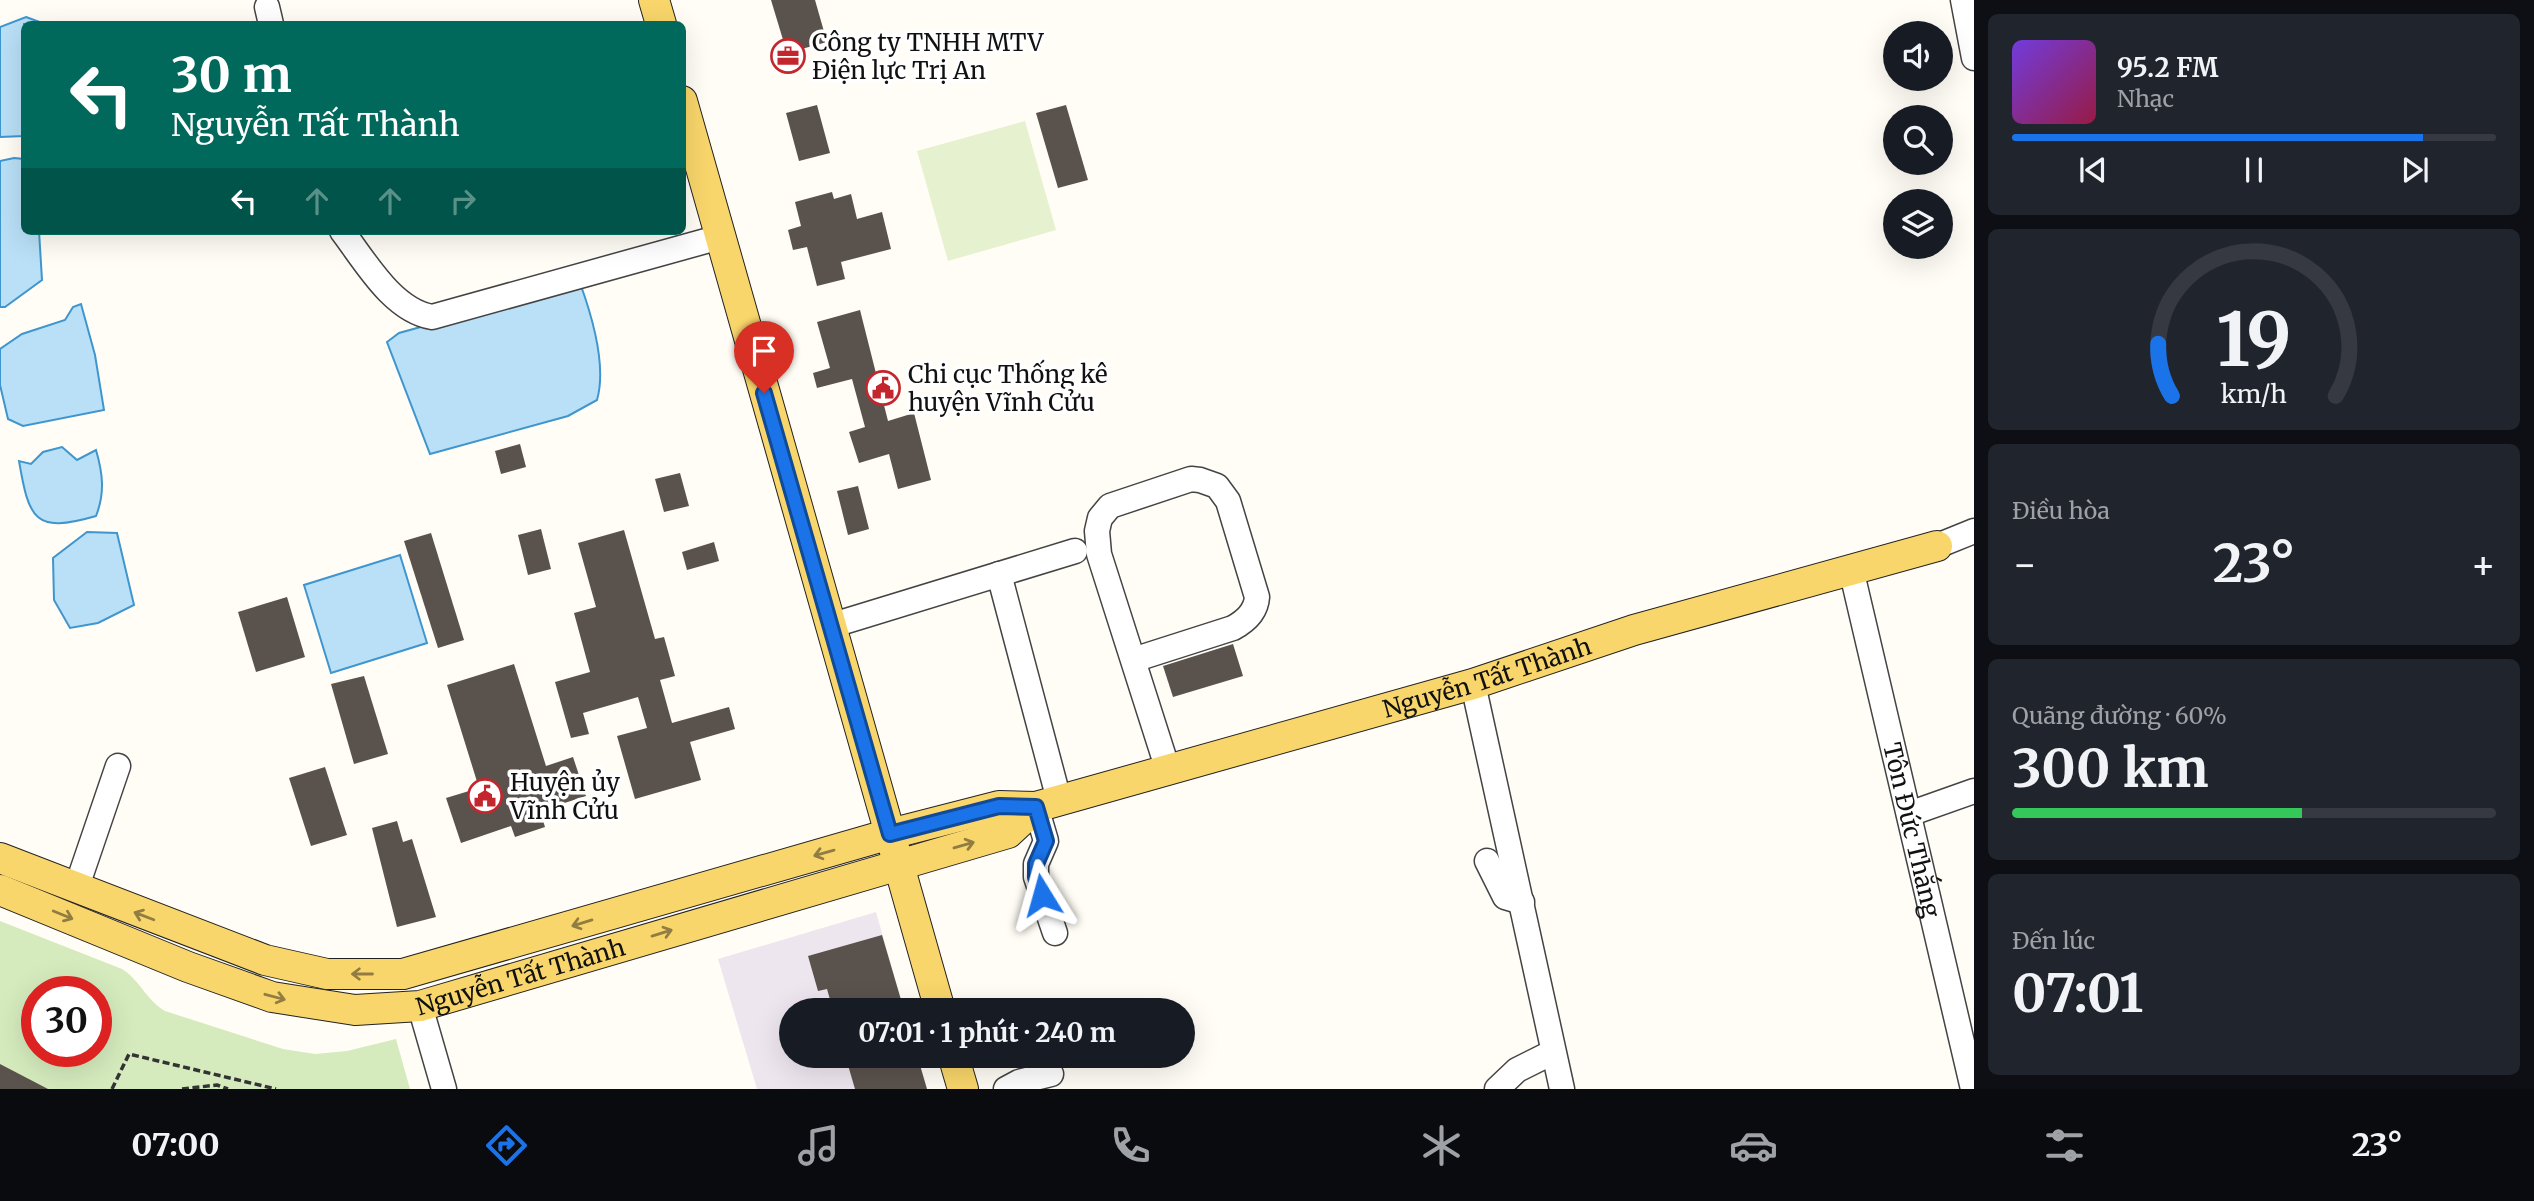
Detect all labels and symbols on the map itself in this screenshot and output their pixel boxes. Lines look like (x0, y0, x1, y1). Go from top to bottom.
place label: Công ty TNHH MTV Điện lực Trị An (812, 27, 1044, 86)
office icon: Công ty TNHH MTV Điện lực Trị An (769, 37, 807, 75)
pin (734, 321, 794, 393)
place label: Chi cục Thống kê huyện Vĩnh Cửu (908, 359, 1107, 418)
public building icon: Chi cục Thống kê huyện Vĩnh Cửu (864, 369, 902, 407)
street label: Nguyễn Tất Thành (1379, 630, 1595, 724)
street label: Tôn Đức Thắng (1877, 739, 1948, 921)
place label: Huyện ủy Vĩnh Cửu (509, 767, 620, 826)
public building icon: Huyện ủy Vĩnh Cửu (466, 777, 504, 815)
one-way arrow (953, 838, 975, 851)
one-way arrow (814, 847, 836, 860)
position arrow (1005, 858, 1079, 932)
one-way arrow (134, 908, 156, 921)
one-way arrow (52, 910, 74, 923)
one-way arrow (572, 917, 594, 930)
one-way arrow (651, 926, 673, 939)
street label: Nguyễn Tất Thành (412, 931, 629, 1022)
one-way arrow (351, 967, 374, 981)
speed limit sign: 30 (21, 976, 112, 1067)
one-way arrow (264, 992, 286, 1005)

